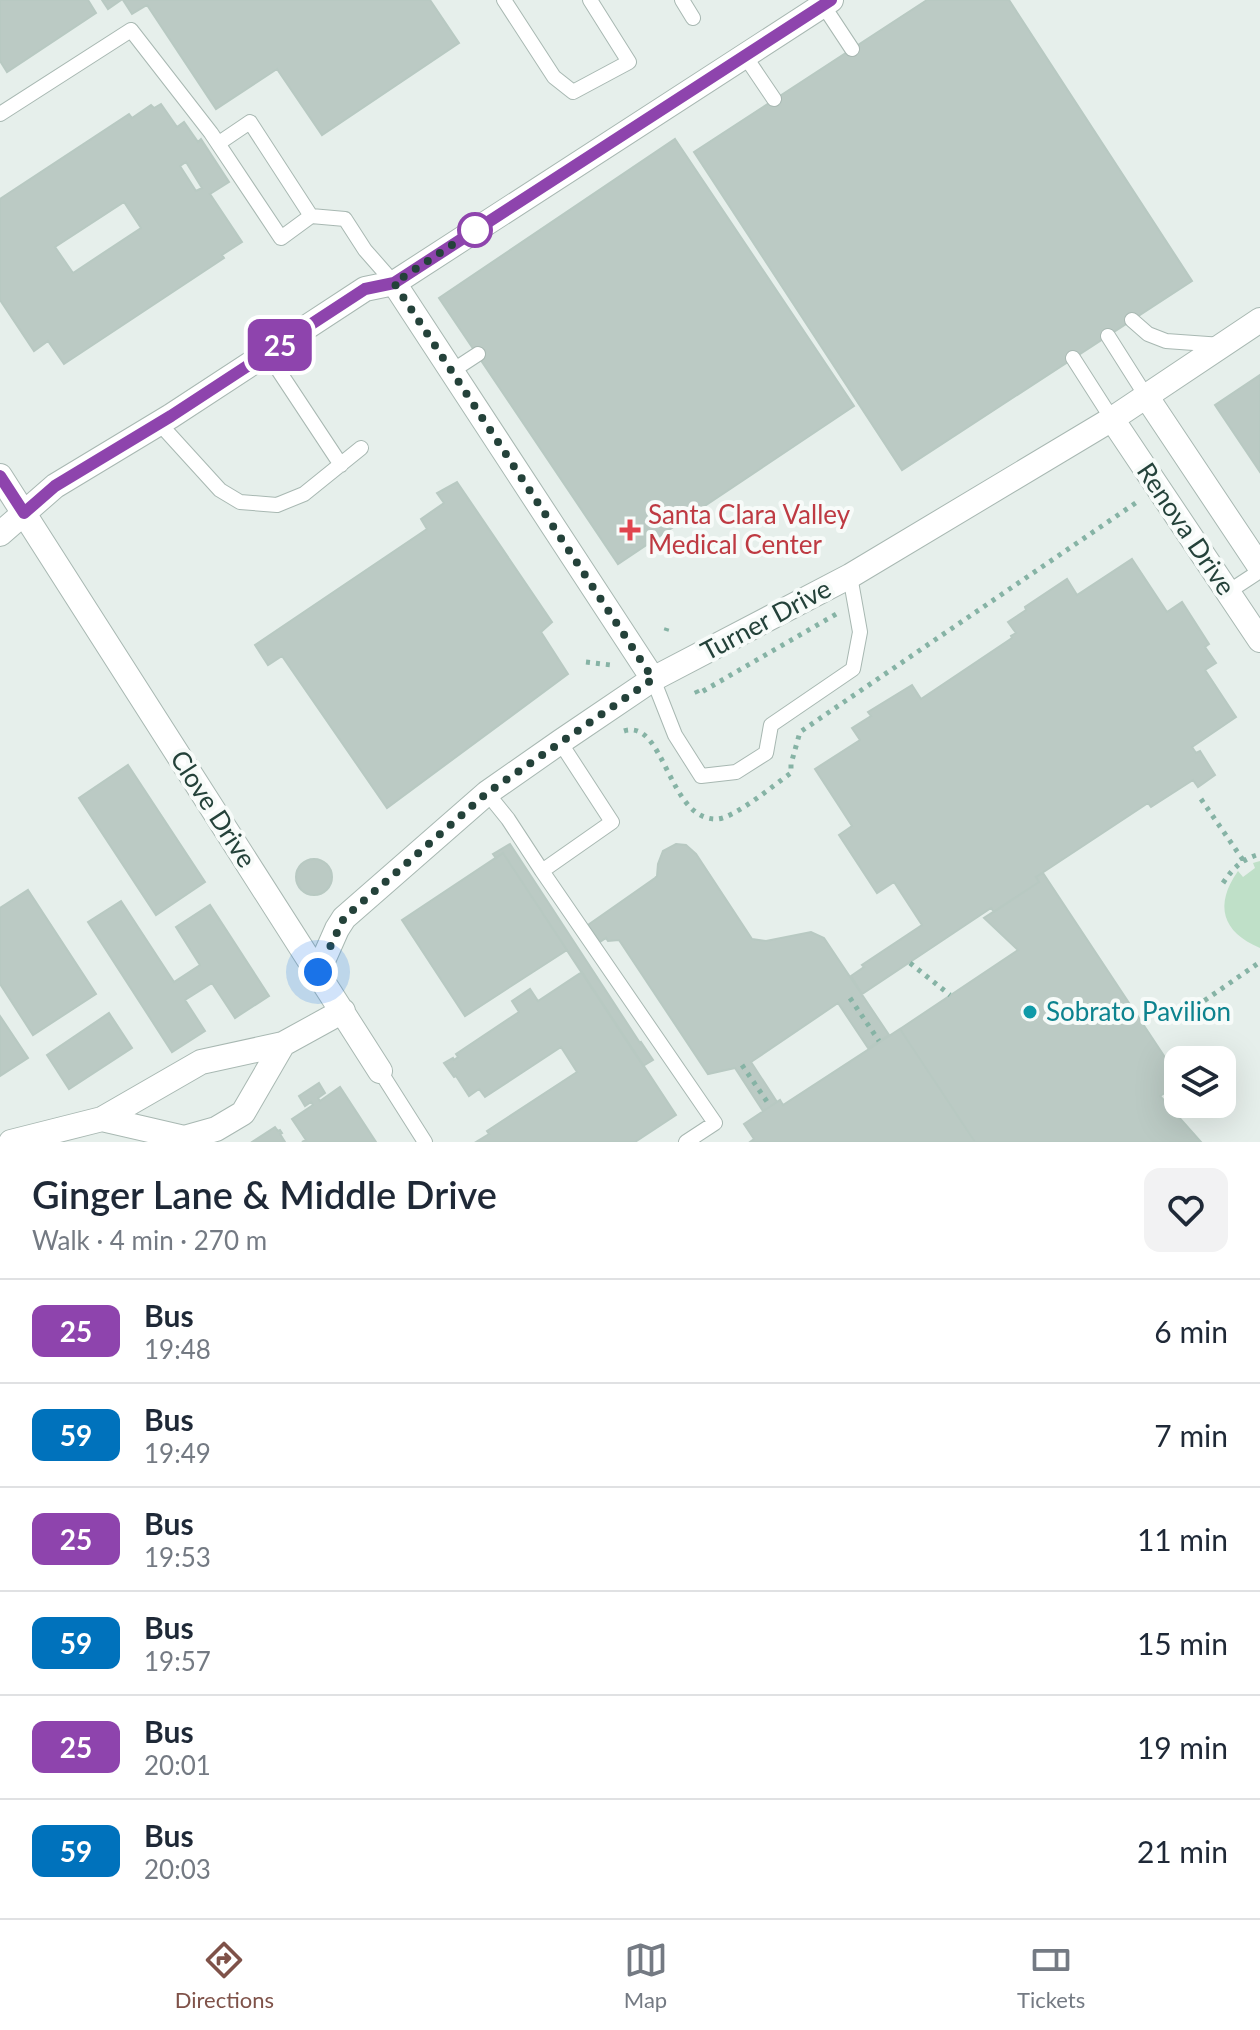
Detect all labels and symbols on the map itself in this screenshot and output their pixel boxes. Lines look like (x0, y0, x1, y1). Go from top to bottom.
unlabelled marker (458, 213, 492, 247)
line badge: 25 (244, 319, 316, 371)
street label: Renova Drive (1131, 456, 1243, 601)
place label: Santa Clara Valley Medical Center (648, 498, 851, 560)
marker: Santa Clara Valley Medical Center (619, 519, 641, 541)
street label: Turner Drive (695, 572, 836, 667)
street label: Clove Drive (164, 744, 264, 873)
your location (298, 952, 338, 992)
place label: Sobrato Pavilion (1046, 995, 1231, 1027)
marker: Sobrato Pavilion (1021, 1003, 1039, 1021)

